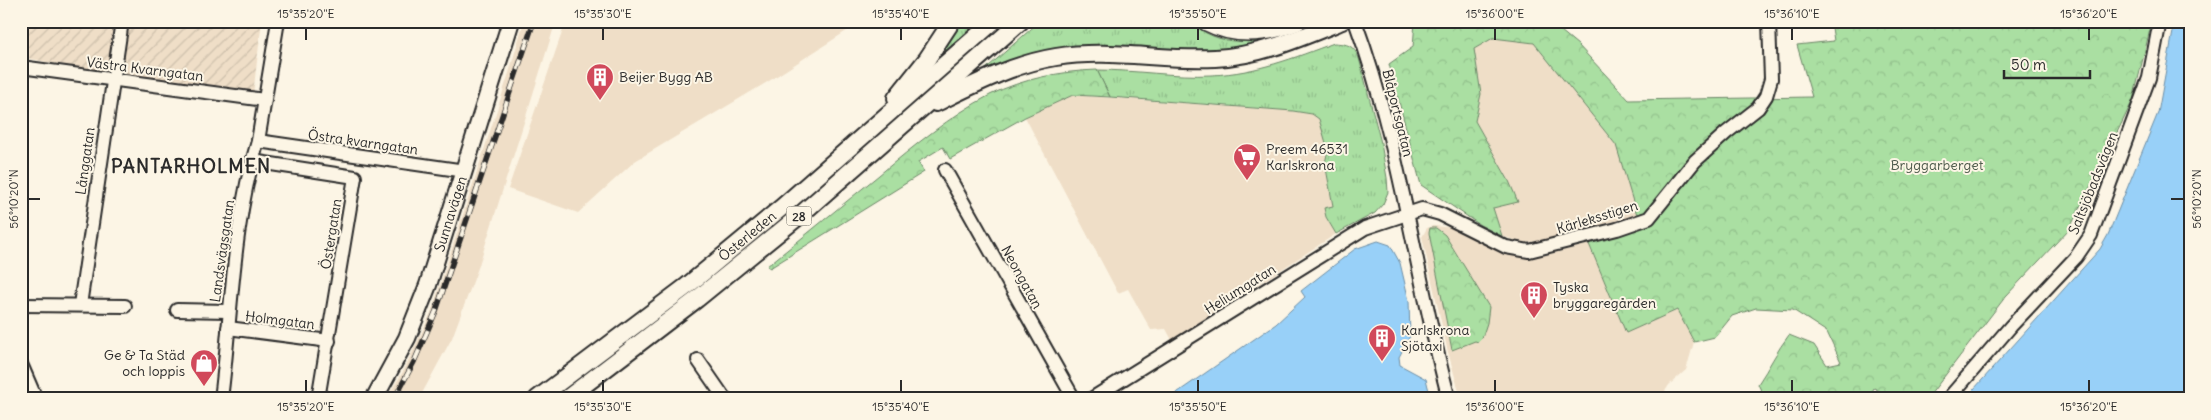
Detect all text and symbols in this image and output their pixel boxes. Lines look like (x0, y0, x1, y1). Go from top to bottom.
text: 15°35'20"E (277, 6, 335, 21)
text: 15°35'30"E (574, 6, 632, 21)
text: 15°35'40"E (872, 6, 930, 21)
text: 15°35'50"E (1169, 6, 1227, 21)
text: 15°36'00"E (1466, 6, 1524, 21)
text: 15°36'10"E (1764, 6, 1820, 21)
text: 15°36'20"E (2060, 6, 2118, 21)
scale bar (2004, 48, 2090, 80)
street label: Västra Kvarngatan (86, 53, 204, 85)
text: 50 m (2011, 55, 2046, 74)
building icon: Beijer Bygg AB (585, 62, 615, 101)
street label: Blåportsgatan (1378, 67, 1418, 159)
place label: Beijer Bygg AB (619, 68, 713, 86)
street label: Östra kvarngatan (307, 125, 419, 159)
street label: Långgatan (71, 126, 99, 196)
street label: Saltsjöbadsvägen (2064, 129, 2122, 237)
place label: Preem 46531 Karlskrona (1266, 140, 1348, 174)
supermarket icon: Preem 46531 Karlskrona (1232, 142, 1262, 181)
district label: PANTARHOLMEN (111, 154, 271, 178)
park label: Bryggarberget (1890, 156, 1984, 174)
text: 56°10'20"N (6, 169, 21, 229)
text: 56°10'20"N (2189, 169, 2204, 229)
street label: Sunnavägen (430, 174, 471, 254)
street label: Kärleksstigen (1554, 196, 1640, 238)
street label: Östergatan (317, 197, 345, 271)
street label: Landsvägsgatan (206, 198, 238, 304)
street label: Österleden (715, 207, 780, 265)
road number: 28 (786, 207, 812, 226)
street label: Neongatan (997, 242, 1047, 312)
street label: Heliumgatan (1201, 260, 1279, 318)
place label: Tyska bryggaregården (1553, 278, 1656, 312)
building icon: Tyska bryggaregården (1519, 280, 1549, 319)
street label: Holmgatan (244, 307, 316, 333)
place label: Karlskrona Sjötaxi (1401, 321, 1469, 355)
building icon: Karlskrona Sjötaxi (1367, 323, 1397, 362)
place label: Ge & Ta Städ och loppis (104, 346, 185, 380)
shop icon: Ge & Ta Städ och loppis (189, 348, 219, 387)
text: 15°35'20"E (277, 399, 335, 414)
text: 15°35'30"E (574, 399, 632, 414)
text: 15°35'40"E (872, 399, 930, 414)
text: 15°35'50"E (1169, 399, 1227, 414)
text: 15°36'00"E (1466, 399, 1524, 414)
text: 15°36'10"E (1764, 399, 1820, 414)
text: 15°36'20"E (2060, 399, 2118, 414)

